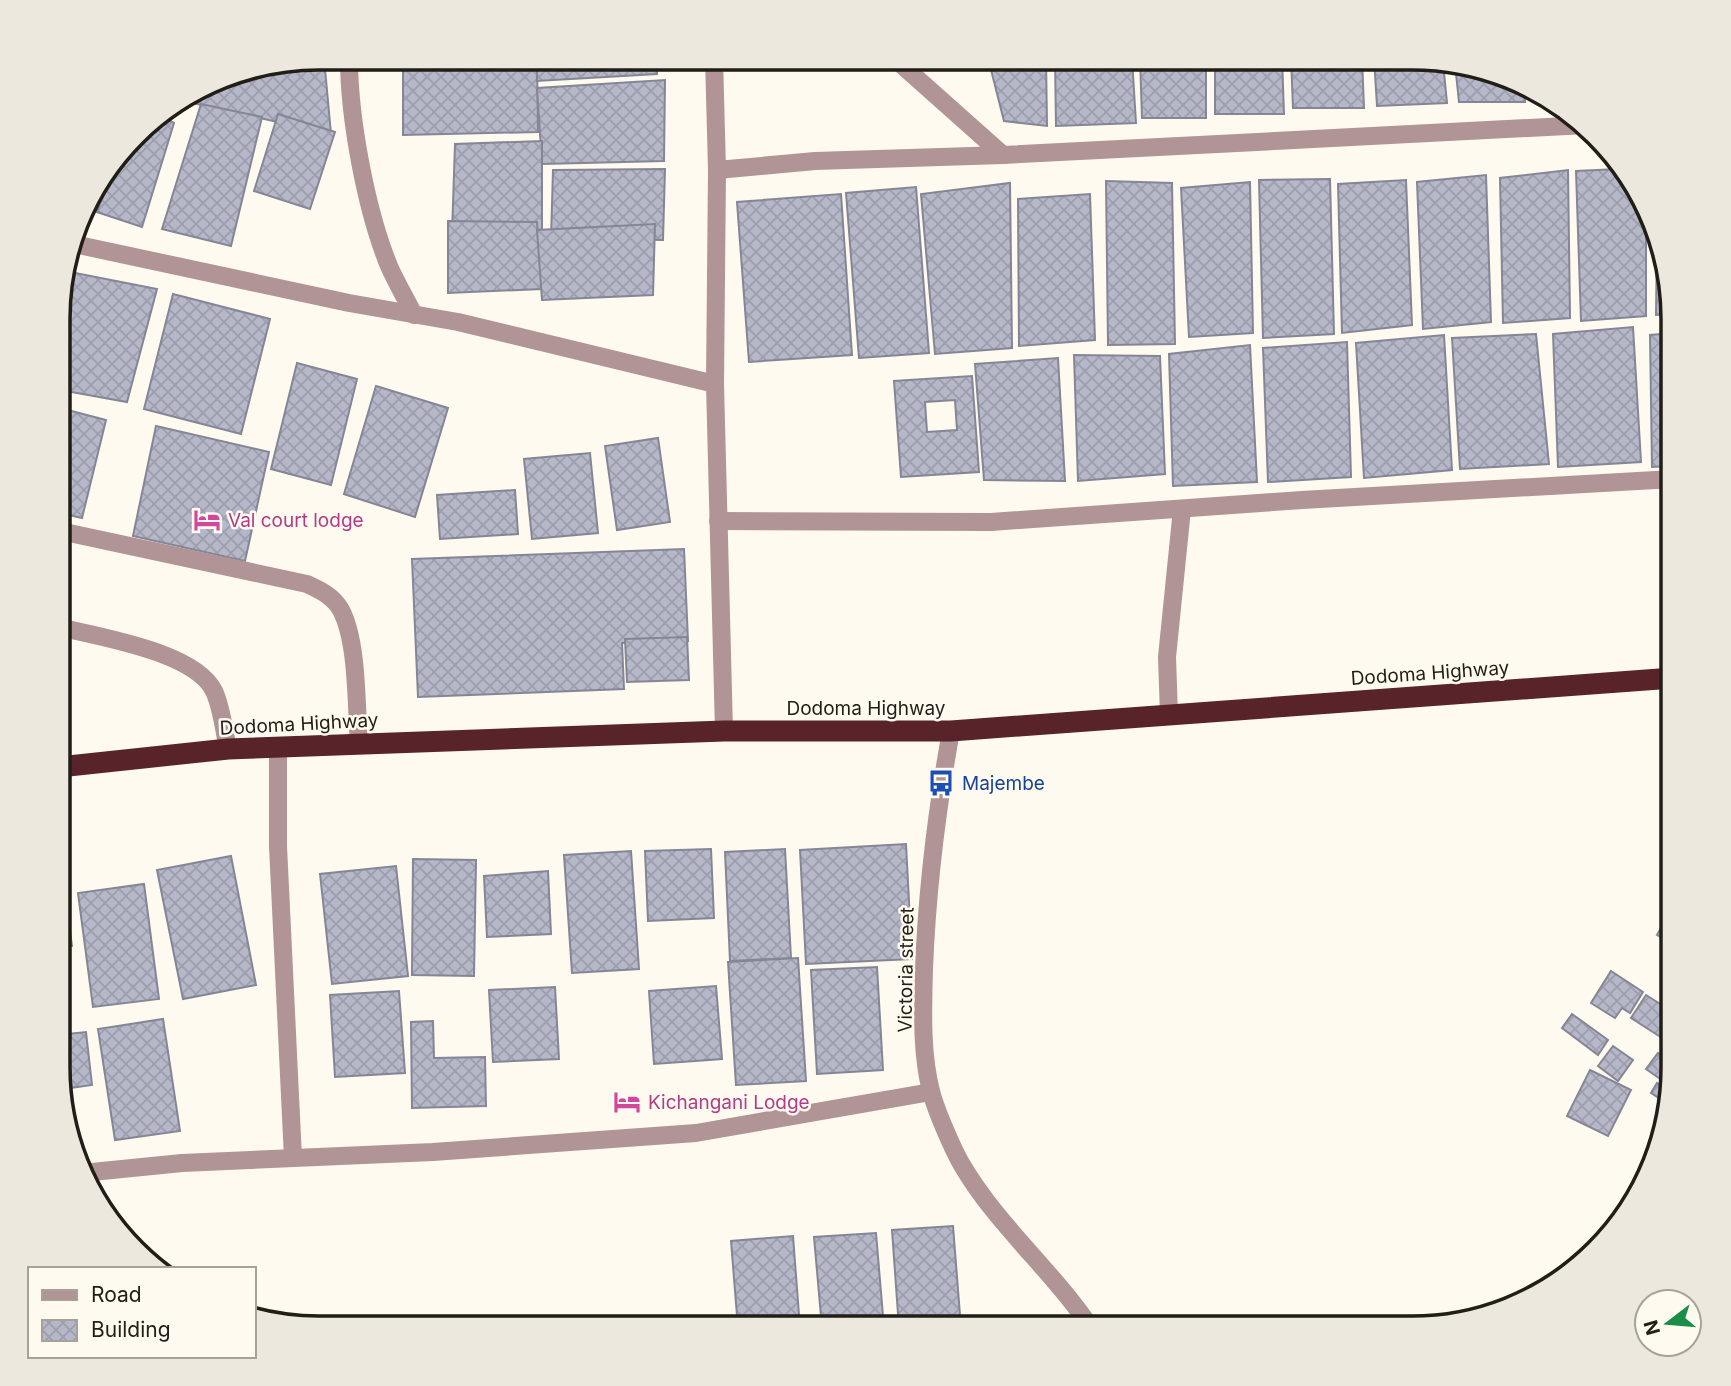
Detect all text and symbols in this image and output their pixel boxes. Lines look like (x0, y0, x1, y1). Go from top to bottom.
hotel icon: Val court lodge (192, 505, 222, 535)
place label: Val court lodge (228, 509, 364, 532)
street label: Dodoma Highway (1350, 656, 1510, 690)
street label: Dodoma Highway (786, 697, 946, 720)
street label: Dodoma Highway (219, 708, 379, 740)
bus stop icon: Majembe (926, 768, 956, 798)
place label: Majembe (962, 772, 1045, 795)
street label: Victoria street (893, 907, 919, 1033)
hotel icon: Kichangani Lodge (612, 1087, 642, 1117)
place label: Kichangani Lodge (648, 1091, 810, 1114)
legend (28, 1267, 256, 1358)
text: Road (91, 1282, 142, 1307)
north arrow (1633, 1288, 1703, 1358)
text: Building (91, 1317, 171, 1342)
text: N (1639, 1317, 1665, 1338)

